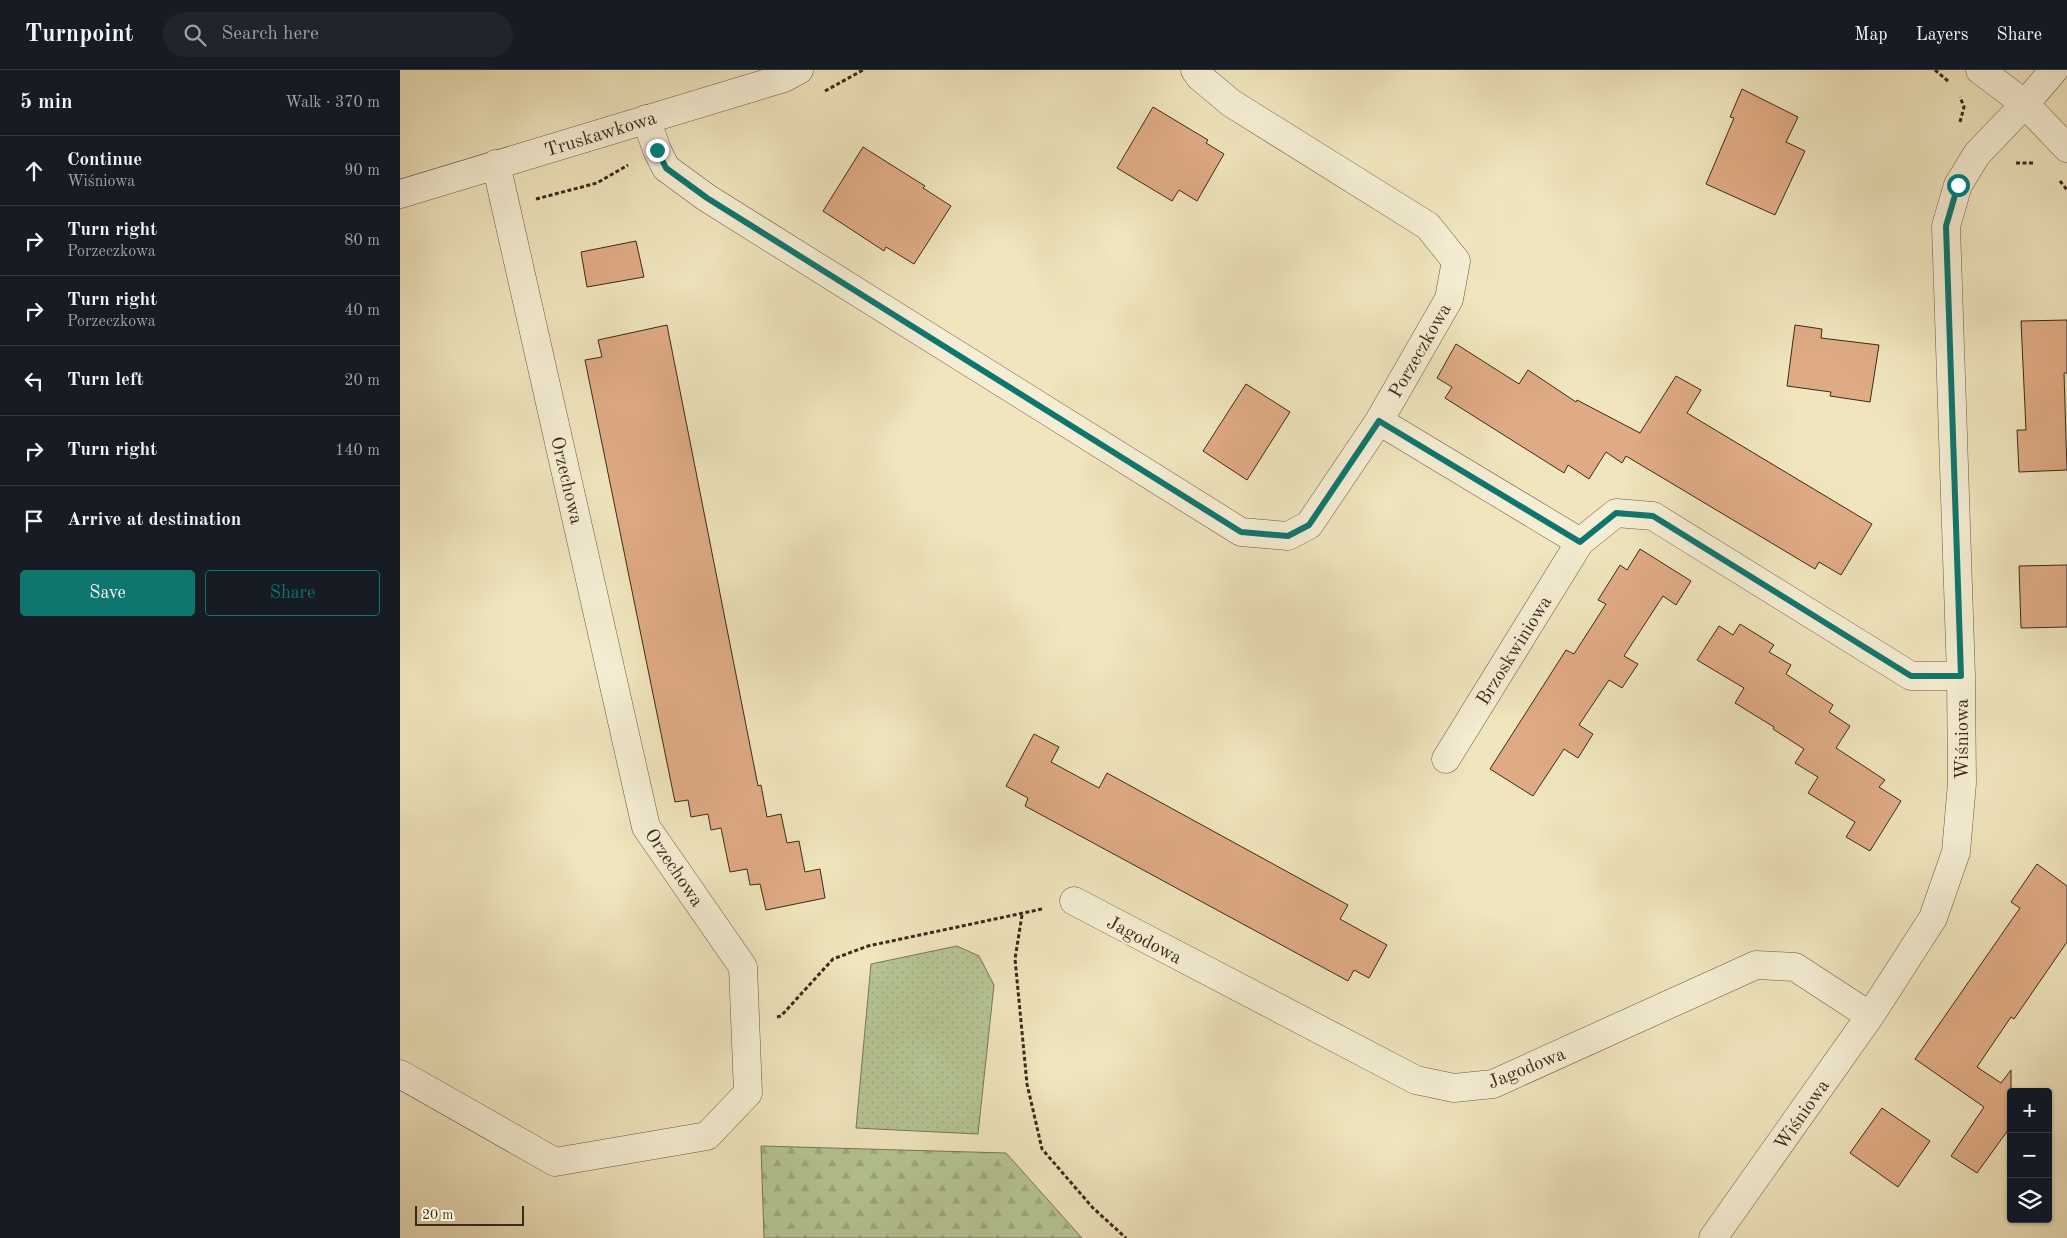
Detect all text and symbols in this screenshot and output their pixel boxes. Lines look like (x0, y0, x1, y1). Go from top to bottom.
search box (163, 12, 513, 57)
icon: search (181, 21, 209, 49)
text: Turnpoint (25, 23, 133, 47)
text: Search here (221, 25, 319, 44)
text: Map (1854, 26, 1888, 44)
text: Layers (1916, 26, 1968, 44)
text: Share (1996, 26, 2042, 44)
text: 5 min (20, 92, 73, 113)
text: Walk · 370 m (285, 95, 380, 111)
street label: Truskawkowa (543, 109, 659, 161)
route end (646, 139, 669, 162)
text: Continue (67, 151, 142, 170)
icon: ahead (20, 157, 48, 185)
text: 90 m (344, 163, 380, 179)
text: Wiśniowa (67, 174, 135, 190)
route start (1947, 174, 1970, 197)
text: Turn right (67, 221, 157, 240)
icon: right (20, 227, 48, 255)
text: 80 m (344, 233, 380, 249)
text: Porzeczkowa (67, 244, 156, 260)
text: Turn right (67, 291, 157, 310)
icon: right (20, 297, 48, 325)
street label: Porzeczkowa (1387, 300, 1456, 402)
text: 40 m (344, 303, 380, 319)
text: Porzeczkowa (67, 314, 156, 330)
icon: left (20, 367, 48, 395)
text: Turn left (67, 371, 144, 390)
text: 20 m (344, 373, 380, 389)
street label: Orzechowa (546, 435, 585, 527)
icon: right (20, 437, 48, 465)
text: Turn right (67, 441, 157, 460)
text: 140 m (335, 443, 380, 459)
icon: arrive (20, 507, 48, 535)
text: Arrive at destination (67, 511, 241, 530)
button: Save (20, 570, 195, 616)
button: Share (205, 570, 380, 616)
street label: Brzoskwiniowa (1474, 593, 1557, 709)
street label: Wiśniowa (1954, 698, 1973, 779)
street label: Orzechowa (640, 826, 706, 911)
street label: Jagodowa (1103, 914, 1185, 969)
street label: Jagodowa (1485, 1045, 1569, 1093)
street label: Wiśniowa (1772, 1076, 1834, 1154)
map controls (2007, 1088, 2052, 1223)
button: + (2007, 1088, 2052, 1133)
button: − (2007, 1133, 2052, 1178)
button: layers (2007, 1178, 2052, 1223)
scale bar (415, 1203, 524, 1226)
text: 20 m (422, 1208, 453, 1222)

